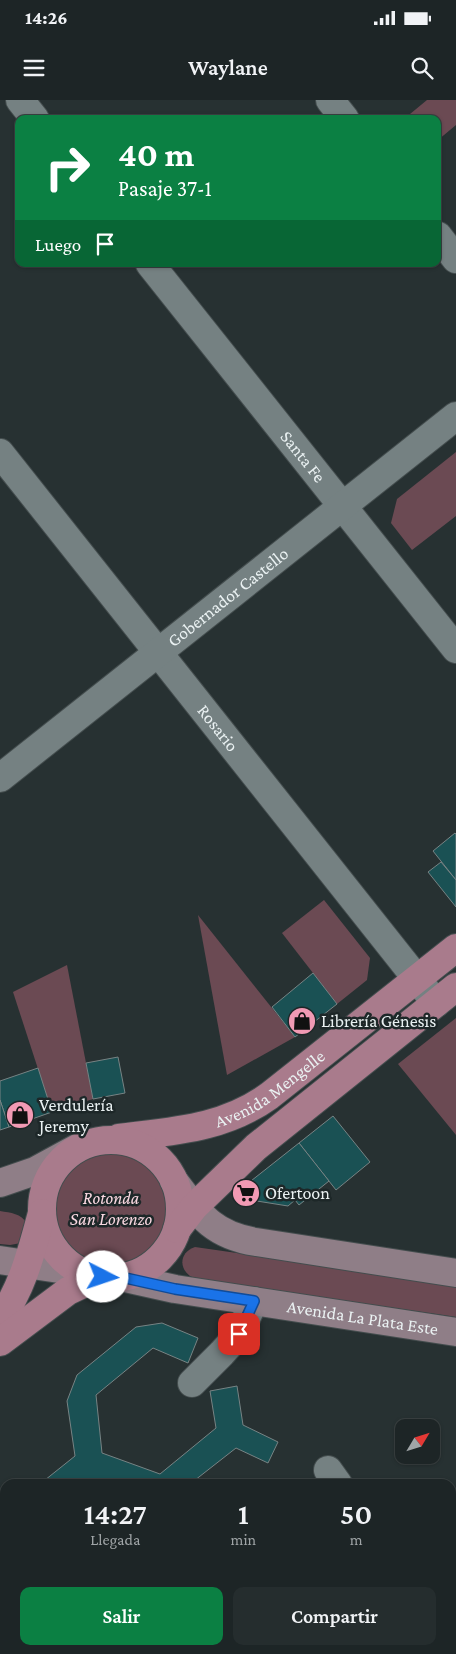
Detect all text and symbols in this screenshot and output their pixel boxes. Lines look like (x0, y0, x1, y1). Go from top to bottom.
text: 14:26 (25, 7, 68, 28)
icon: menu (20, 54, 48, 82)
icon: search (408, 54, 436, 82)
text: Waylane (188, 55, 268, 80)
icon: right (35, 135, 100, 200)
text: 40 m (118, 135, 195, 174)
text: Pasaje 37-1 (118, 176, 212, 201)
icon: arrive (91, 230, 119, 258)
text: Luego (35, 234, 81, 255)
street label: Santa Fe (276, 427, 330, 487)
street label: Gobernador Castello (164, 543, 292, 651)
street label: Rosario (193, 701, 243, 756)
shop icon: Librería Génesis (287, 1006, 317, 1036)
place label: Librería Génesis (321, 1011, 436, 1031)
street label: Avenida Mengelle (212, 1046, 329, 1132)
place label: Verdulería Jeremy (37, 1095, 114, 1136)
shop icon: Verdulería Jeremy (5, 1100, 35, 1130)
supermarket icon: Ofertoon (231, 1178, 261, 1208)
place label: Ofertoon (265, 1183, 330, 1203)
park label: Rotonda San Lorenzo (70, 1188, 153, 1229)
position arrow (76, 1250, 128, 1302)
street label: Avenida La Plata Este (286, 1296, 439, 1339)
pin (218, 1313, 260, 1355)
icon: arrive (225, 1320, 253, 1348)
north arrow (395, 1419, 440, 1464)
map controls (395, 1419, 440, 1464)
text: 14:27 (84, 1497, 147, 1530)
text: 1 (238, 1497, 249, 1530)
text: 50 (340, 1497, 372, 1530)
text: Llegada (90, 1531, 140, 1548)
text: min (231, 1531, 256, 1548)
text: m (350, 1531, 363, 1548)
button: Salir (20, 1587, 223, 1645)
button: Compartir (233, 1587, 436, 1645)

